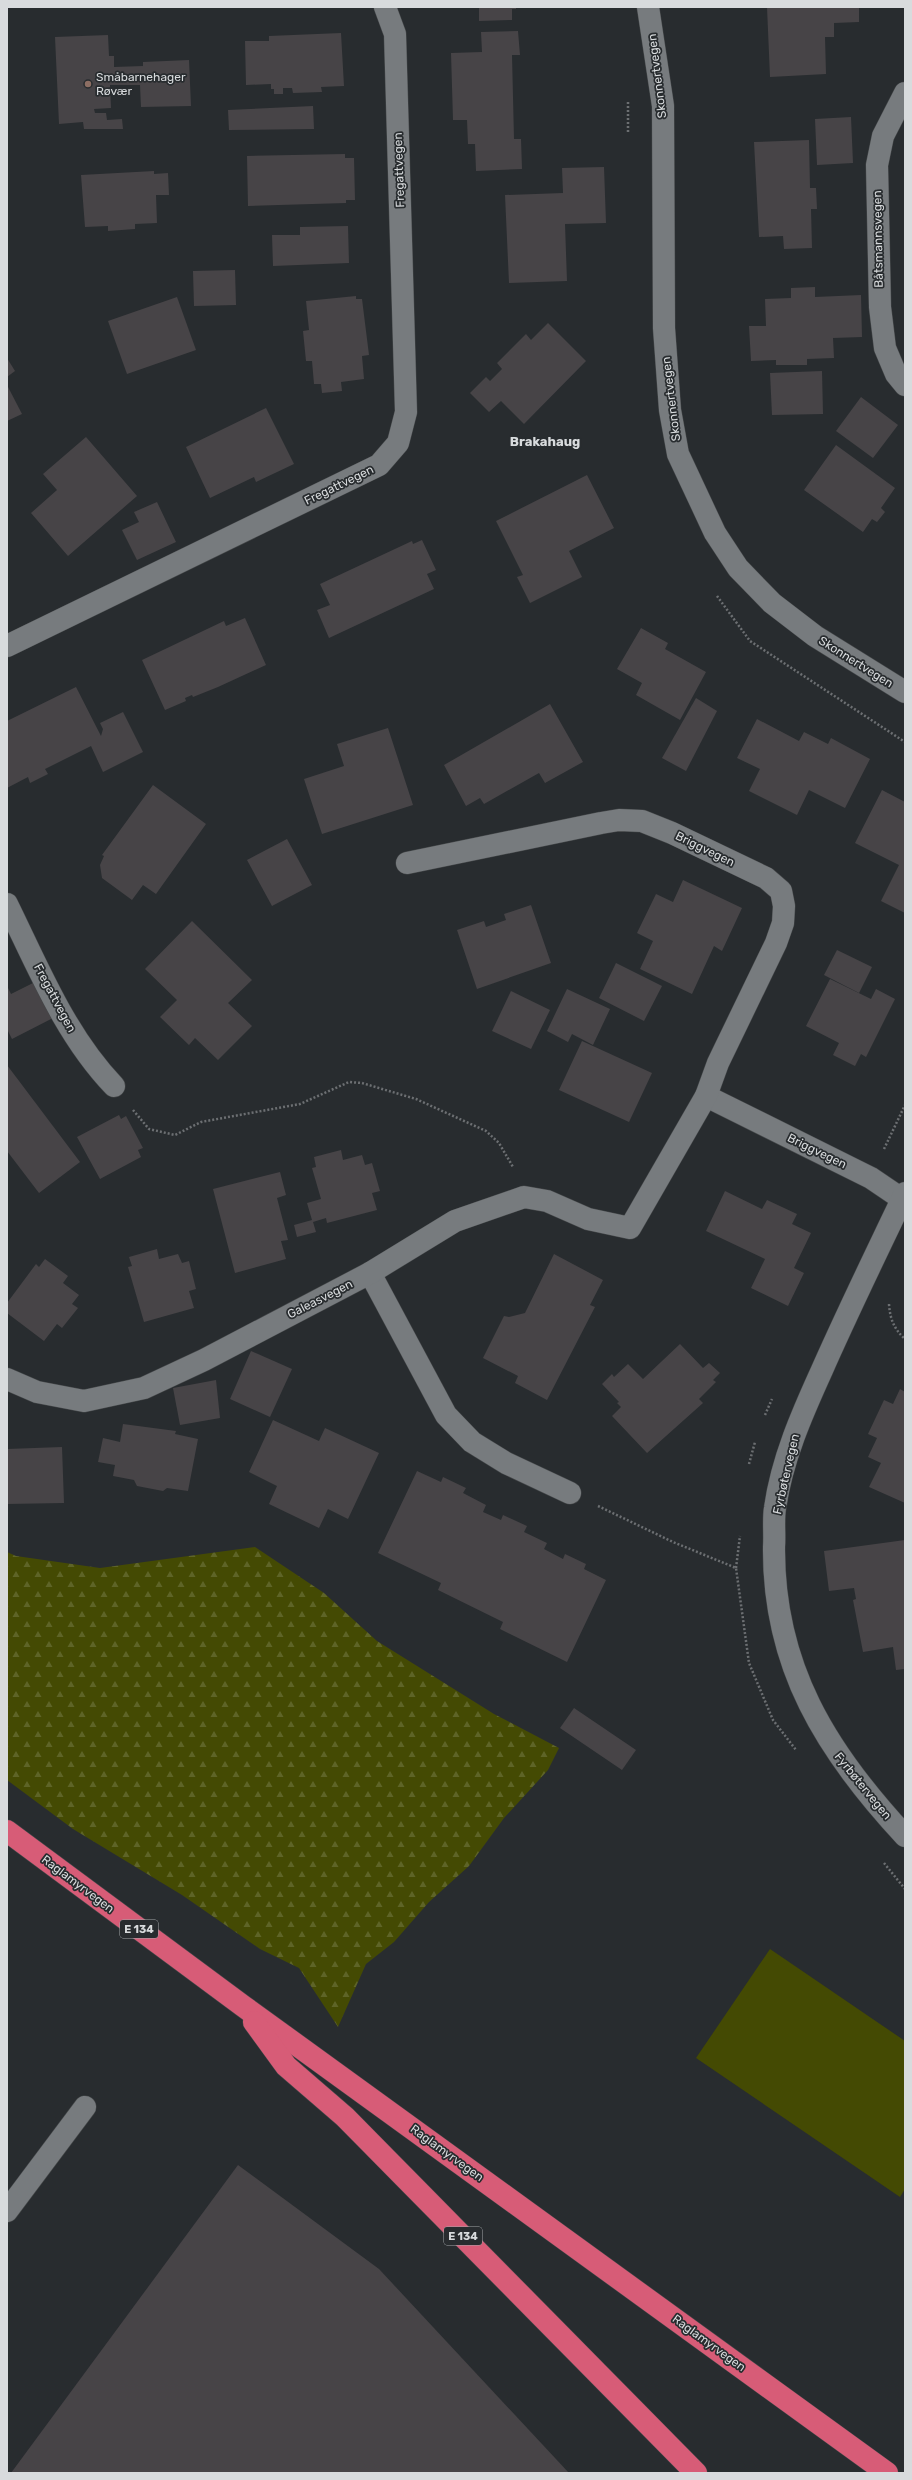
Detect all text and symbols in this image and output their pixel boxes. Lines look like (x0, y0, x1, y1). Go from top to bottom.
street label: Skonnertvegen (645, 33, 669, 119)
place label: Småbarnehager Røvær (96, 70, 186, 98)
marker: Småbarnehager Røvær (83, 79, 93, 89)
street label: Fregattvegen (391, 132, 407, 208)
street label: Båtsmannsvegen (870, 190, 886, 288)
street label: Skonnertvegen (659, 356, 683, 442)
district label: Brakahaug (510, 434, 580, 449)
street label: Fregattvegen (302, 462, 376, 508)
street label: Skonnertvegen (816, 634, 896, 690)
street label: Briggvegen (673, 829, 737, 869)
street label: Fregattvegen (31, 961, 79, 1035)
street label: Briggvegen (785, 1131, 849, 1171)
street label: Galeasvegen (285, 1277, 355, 1321)
street label: Fyrbøtervegen (770, 1432, 802, 1516)
street label: Fyrbøtervegen (832, 1750, 894, 1822)
street label: Raglamyrvegen (39, 1852, 117, 1916)
road number: E 134 (120, 1920, 158, 1938)
street label: Raglamyrvegen (408, 2122, 486, 2184)
road number: E 134 (444, 2227, 482, 2245)
street label: Raglamyrvegen (670, 2312, 748, 2374)

